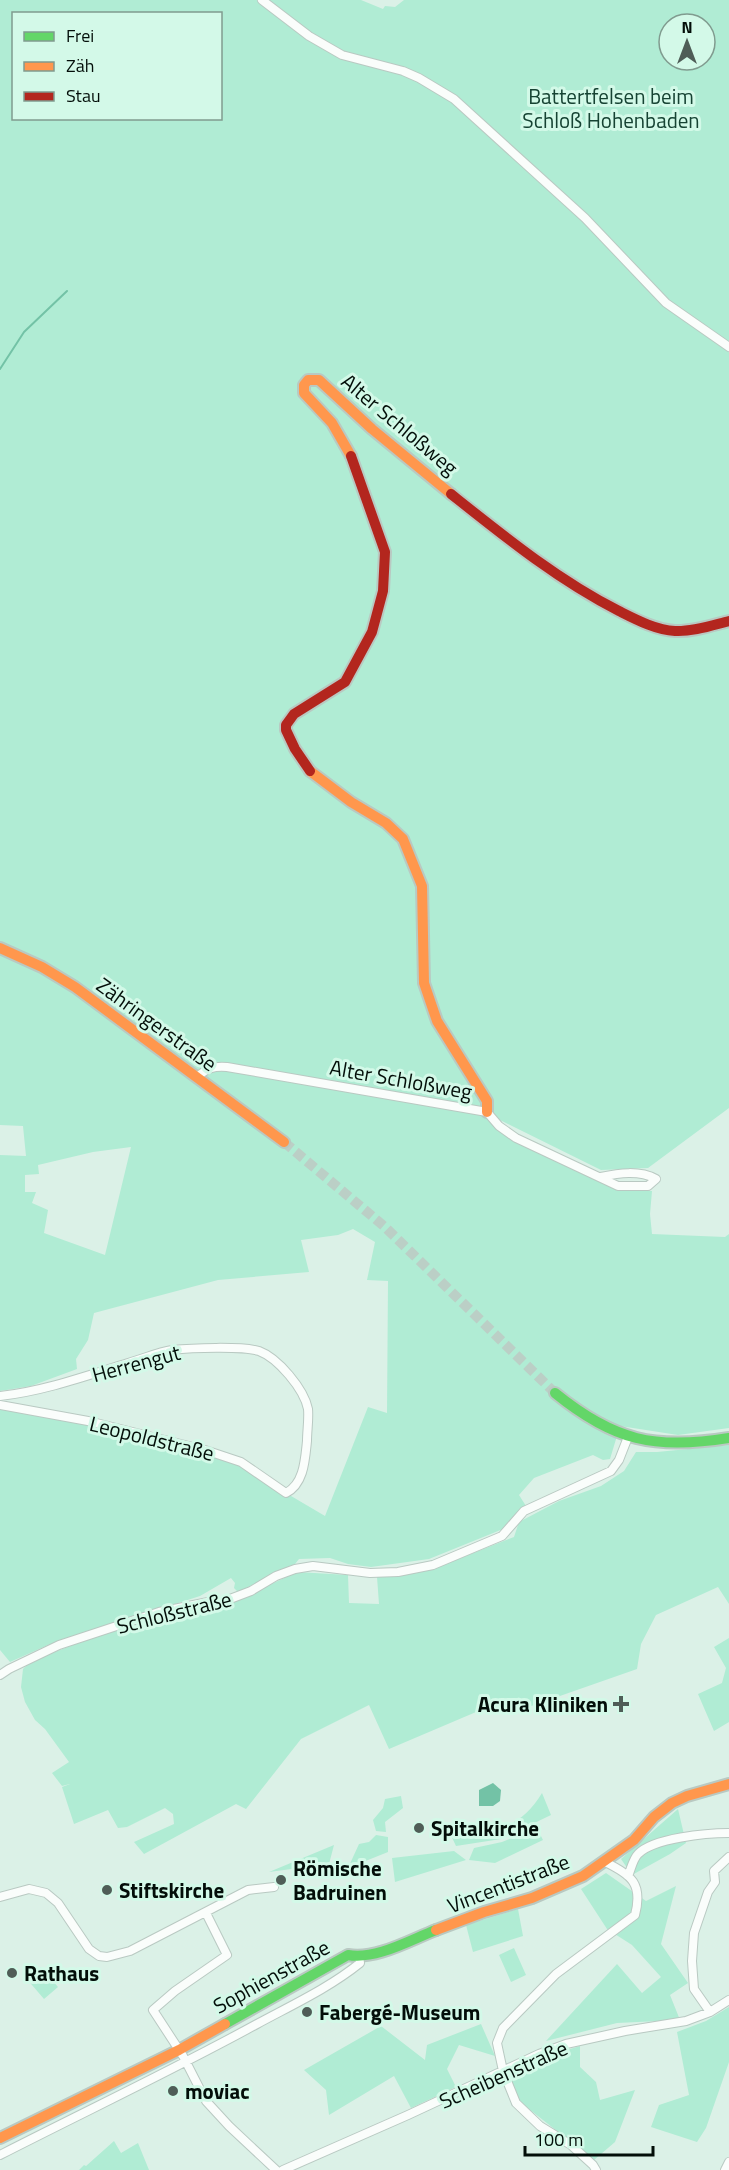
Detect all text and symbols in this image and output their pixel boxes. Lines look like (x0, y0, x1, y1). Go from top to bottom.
legend (12, 12, 222, 120)
north arrow (657, 12, 717, 72)
text: N (681, 15, 693, 39)
text: Frei (66, 22, 94, 49)
text: Zäh (66, 52, 94, 79)
park label: Battertfelsen beim Schloß Hohenbaden (522, 80, 700, 136)
text: Stau (66, 82, 101, 109)
street label: Alter Schloßweg (335, 365, 466, 483)
street label: Zähringerstraße (90, 969, 224, 1079)
street label: Alter Schloßweg (327, 1051, 475, 1107)
street label: Herrengut (88, 1336, 184, 1390)
street label: Leopoldstraße (86, 1407, 218, 1469)
street label: Schloßstraße (113, 1582, 235, 1642)
place label: Acura Kliniken (478, 1688, 608, 1720)
marker: Acura Kliniken (612, 1695, 630, 1713)
place label: Spitalkirche (431, 1812, 539, 1844)
marker: Spitalkirche (412, 1821, 426, 1835)
street label: Vincentistraße (442, 1845, 574, 1921)
place label: Römische Badruinen (293, 1852, 387, 1908)
marker: Römische Badruinen (274, 1873, 288, 1887)
place label: Stiftskirche (119, 1874, 224, 1906)
marker: Stiftskirche (100, 1883, 114, 1897)
street label: Sophienstraße (207, 1931, 335, 2021)
place label: Rathaus (24, 1957, 99, 1989)
marker: Rathaus (5, 1966, 19, 1980)
place label: Fabergé-Museum (319, 1996, 480, 2028)
marker: Fabergé-Museum (300, 2005, 314, 2019)
street label: Scheibenstraße (434, 2031, 572, 2117)
place label: moviac (185, 2075, 250, 2107)
marker: moviac (166, 2084, 180, 2098)
scale bar (525, 2119, 652, 2157)
text: 100 m (534, 2126, 583, 2153)

